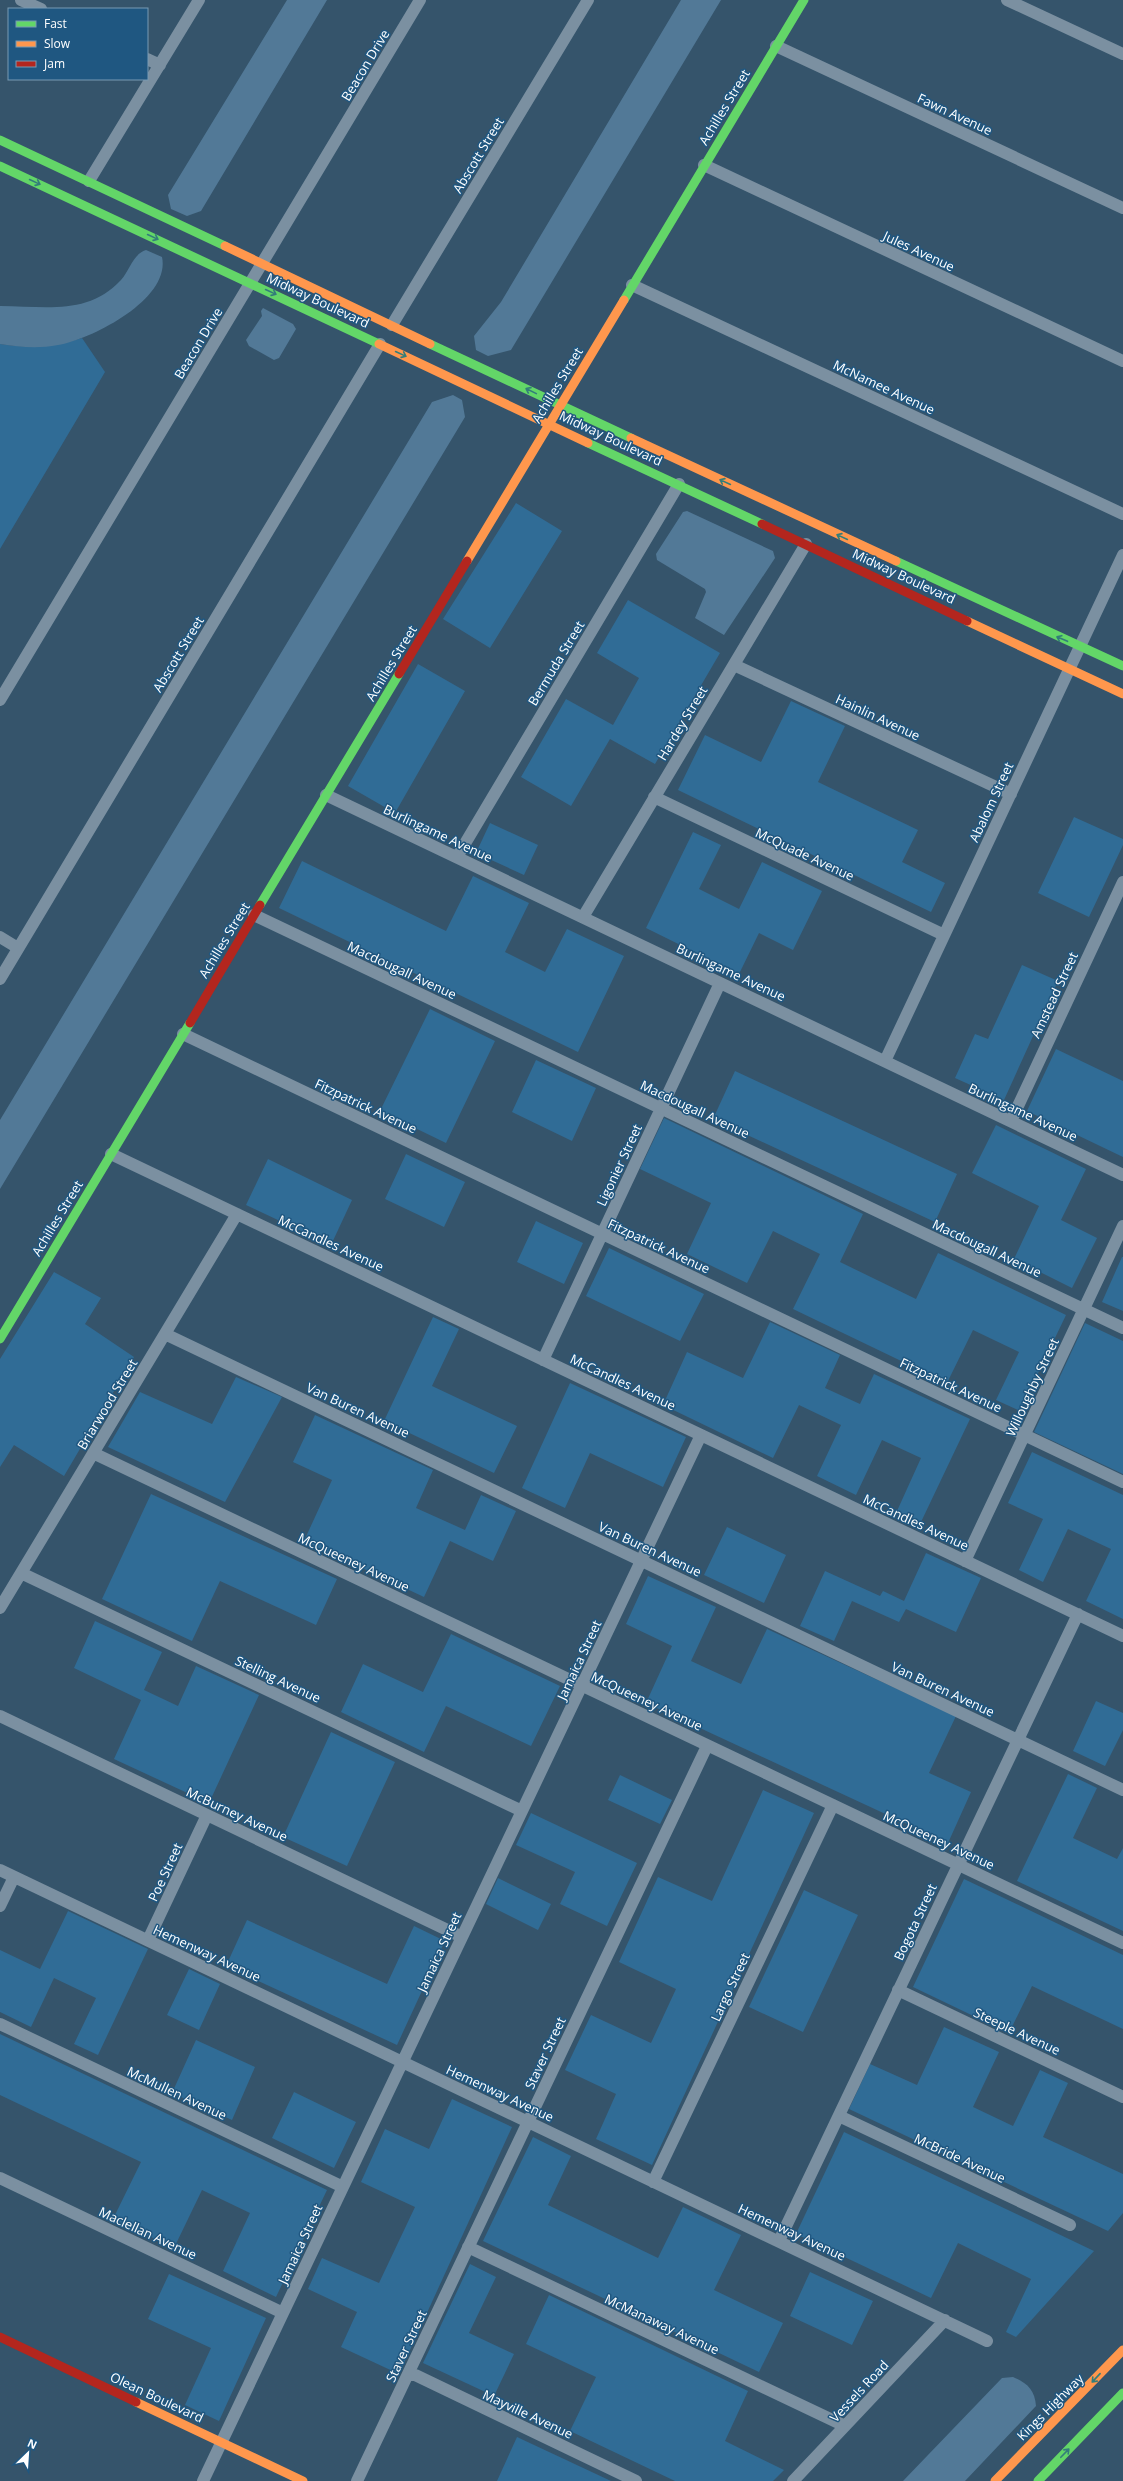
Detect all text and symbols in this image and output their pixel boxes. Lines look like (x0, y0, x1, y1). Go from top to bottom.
legend (8, 8, 148, 80)
text: Fast (44, 15, 67, 32)
street label: Beacon Drive (337, 26, 393, 104)
text: Slow (44, 35, 71, 52)
text: Jam (43, 55, 65, 72)
street label: Achilles Street (694, 65, 754, 148)
street label: Fawn Avenue (915, 89, 995, 139)
street label: Abscott Street (448, 113, 508, 196)
one-way arrow (29, 179, 41, 186)
street label: Jules Avenue (879, 226, 958, 275)
one-way arrow (147, 234, 159, 241)
street label: Midway Boulevard (263, 268, 373, 332)
one-way arrow (265, 289, 277, 296)
street label: Beacon Drive (170, 304, 226, 382)
street label: Achilles Street (527, 343, 587, 426)
one-way arrow (395, 351, 407, 358)
street label: McNamee Avenue (830, 356, 938, 418)
one-way arrow (525, 387, 537, 394)
street label: Midway Boulevard (556, 406, 666, 470)
one-way arrow (719, 478, 731, 485)
one-way arrow (837, 533, 849, 540)
street label: Midway Boulevard (849, 544, 959, 608)
street label: Abscott Street (148, 612, 208, 695)
street label: Bermuda Street (524, 617, 589, 709)
street label: Achilles Street (361, 621, 421, 704)
one-way arrow (1056, 634, 1068, 642)
street label: Hardey Street (653, 682, 711, 763)
street label: Hainlin Avenue (833, 690, 923, 744)
street label: Abalom Street (965, 759, 1018, 845)
street label: Burlingame Avenue (381, 800, 495, 866)
street label: McQuade Avenue (753, 823, 857, 885)
street label: Achilles Street (194, 898, 254, 981)
street label: Macdougall Avenue (345, 937, 459, 1003)
street label: Burlingame Avenue (674, 939, 788, 1005)
street label: Amstead Street (1026, 949, 1082, 1041)
street label: Fitzpatrick Avenue (312, 1074, 420, 1138)
street label: Macdougall Avenue (638, 1076, 752, 1142)
street label: Burlingame Avenue (966, 1079, 1080, 1145)
street label: Ligonier Street (592, 1121, 646, 1209)
street label: Achilles Street (27, 1176, 87, 1259)
street label: McCandles Avenue (275, 1211, 387, 1275)
street label: Fitzpatrick Avenue (605, 1214, 713, 1278)
street label: Macdougall Avenue (930, 1215, 1044, 1281)
street label: Willoughby Street (1001, 1334, 1063, 1439)
street label: McCandles Avenue (567, 1350, 679, 1414)
street label: Fitzpatrick Avenue (897, 1353, 1005, 1417)
street label: Briarwood Street (73, 1355, 141, 1453)
street label: Van Buren Avenue (303, 1378, 413, 1442)
street label: McCandles Avenue (860, 1490, 972, 1554)
street label: Van Buren Avenue (595, 1517, 705, 1581)
street label: McQueeney Avenue (295, 1528, 413, 1596)
street label: Jamaica Street (552, 1617, 606, 1705)
street label: Stelling Avenue (232, 1651, 324, 1707)
street label: Van Buren Avenue (888, 1657, 998, 1721)
street label: McQueeney Avenue (588, 1667, 706, 1735)
street label: McBurney Avenue (183, 1783, 291, 1845)
street label: McQueeney Avenue (880, 1806, 998, 1874)
street label: Poe Street (144, 1839, 187, 1904)
street label: Bogota Street (889, 1880, 941, 1963)
street label: Jamaica Street (412, 1909, 466, 1997)
street label: Hemenway Avenue (150, 1920, 264, 1986)
street label: Largo Street (706, 1949, 754, 2024)
street label: Steeple Avenue (971, 2003, 1063, 2059)
street label: Staver Street (520, 2014, 570, 2092)
street label: Hemenway Avenue (443, 2060, 557, 2126)
street label: McMullen Avenue (124, 2062, 230, 2124)
street label: McBride Avenue (911, 2129, 1009, 2187)
street label: Hemenway Avenue (735, 2199, 849, 2265)
street label: Jamaica Street (273, 2201, 327, 2289)
street label: Maclellan Avenue (96, 2202, 200, 2264)
street label: McManaway Avenue (602, 2290, 722, 2358)
street label: Staver Street (381, 2307, 431, 2385)
street label: Vessels Road (826, 2356, 892, 2426)
street label: Olean Boulevard (107, 2367, 207, 2427)
street label: Kings Highway (1013, 2369, 1088, 2444)
one-way arrow (1091, 2373, 1101, 2383)
street label: Mayville Avenue (480, 2385, 576, 2443)
north arrow (8, 2433, 48, 2473)
text: N (25, 2435, 40, 2452)
one-way arrow (1060, 2448, 1070, 2458)

